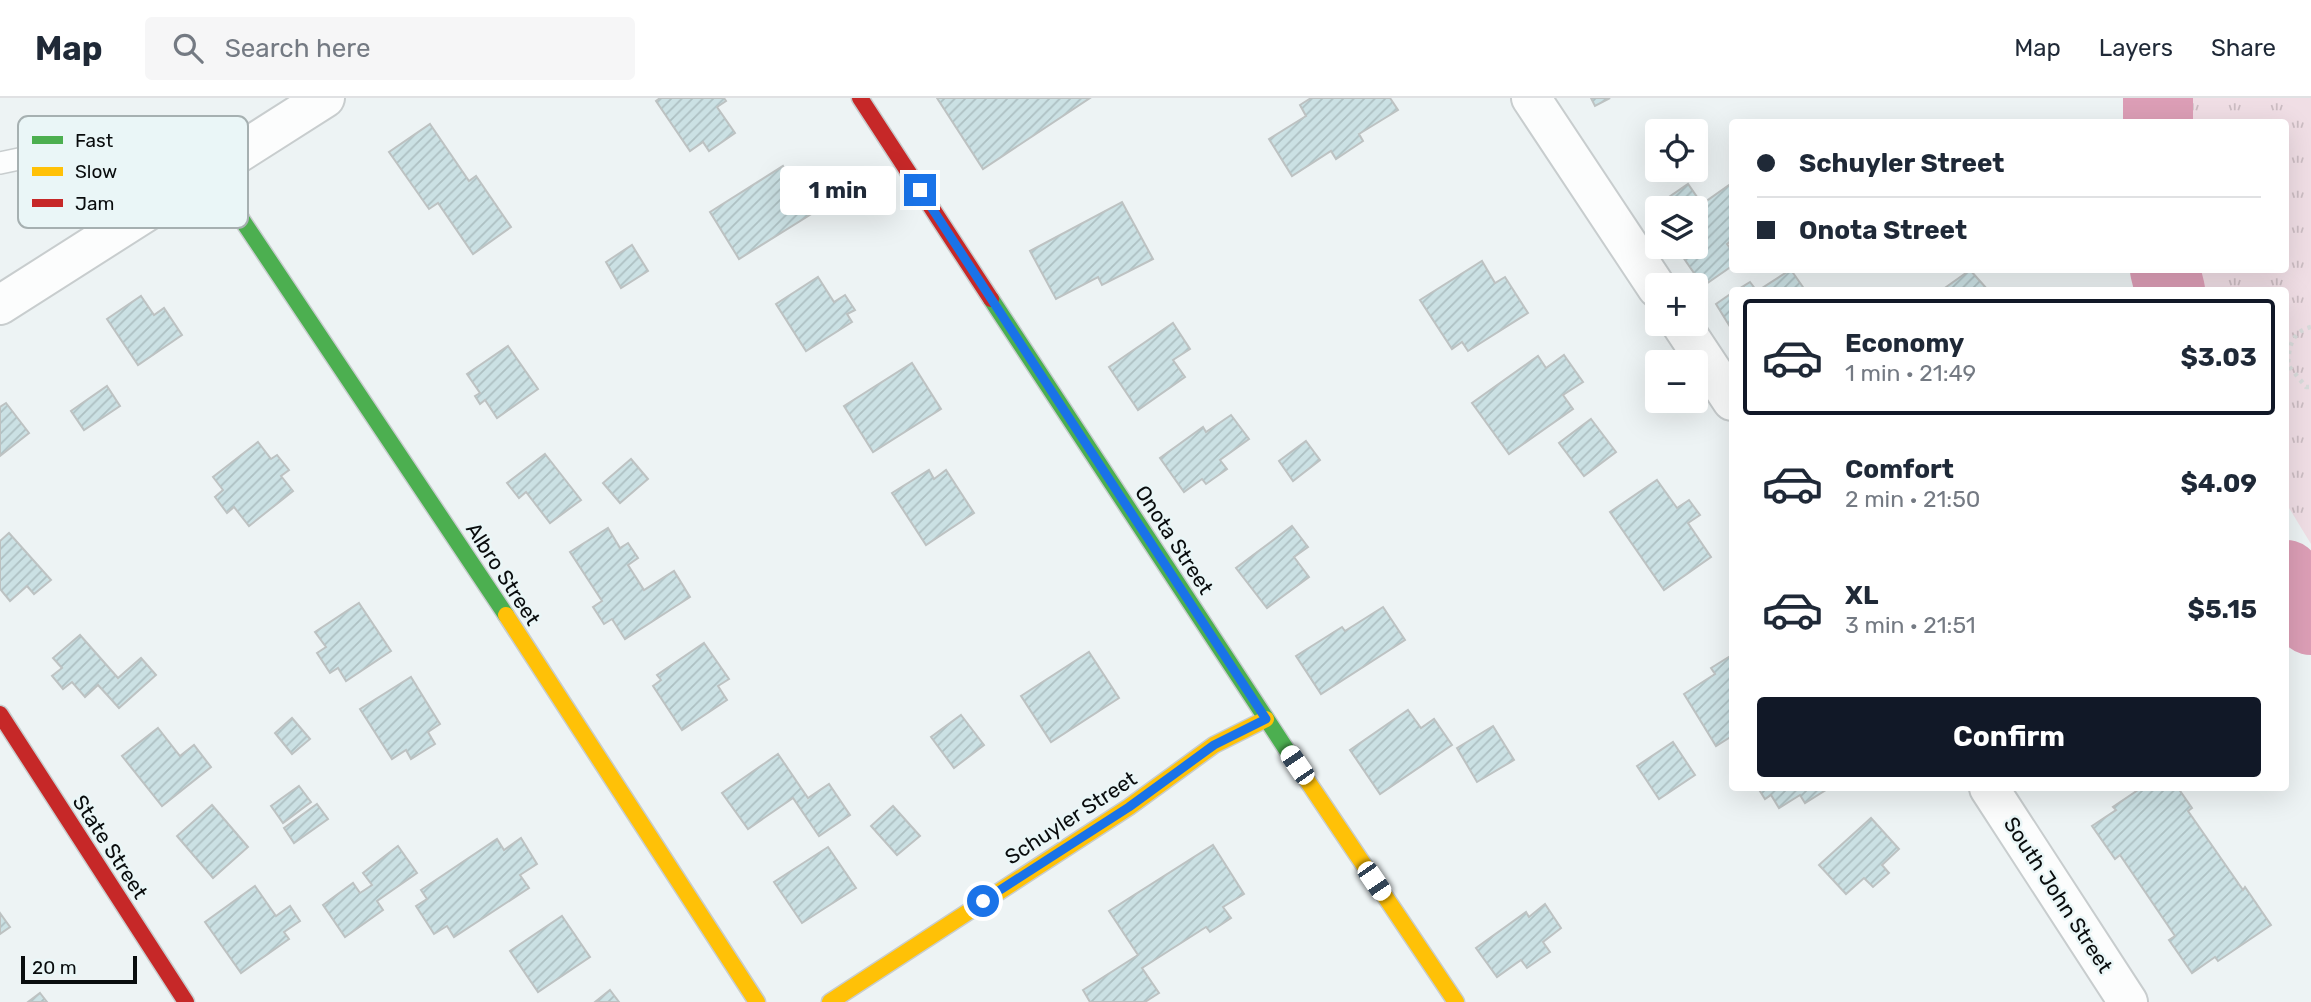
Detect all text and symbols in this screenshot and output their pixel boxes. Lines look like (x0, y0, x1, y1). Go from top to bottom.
search box (145, 17, 635, 80)
text: Map (35, 29, 103, 68)
icon: search (169, 29, 207, 67)
text: Search here (225, 33, 370, 64)
text: Map (2014, 34, 2061, 62)
text: Layers (2099, 34, 2173, 62)
text: Share (2211, 34, 2276, 62)
legend (18, 116, 248, 228)
map controls (1645, 119, 1708, 413)
button: locate (1645, 119, 1708, 182)
text: Fast (75, 129, 114, 152)
text: Schuyler Street (1799, 148, 2004, 179)
text: Slow (75, 160, 117, 183)
callout: 1 min (780, 166, 895, 214)
route end (904, 174, 936, 206)
text: 1 min (809, 176, 867, 204)
text: Jam (75, 192, 114, 215)
button: layers (1645, 196, 1708, 259)
text: Onota Street (1799, 215, 1967, 246)
button: + (1645, 273, 1708, 336)
icon: car (1761, 326, 1824, 389)
text: Economy (1845, 328, 1964, 359)
text: $3.03 (2180, 342, 2257, 373)
button: − (1645, 350, 1708, 413)
text: 1 min · 21:49 (1845, 359, 1976, 387)
icon: car (1761, 452, 1824, 515)
text: Comfort (1845, 454, 1954, 485)
text: $4.09 (2181, 468, 2257, 499)
street label: Onota Street (1130, 481, 1219, 599)
text: 2 min · 21:50 (1845, 485, 1980, 513)
street label: Albro Street (461, 518, 546, 630)
icon: car (1761, 578, 1824, 641)
text: XL (1845, 580, 1878, 611)
text: $5.15 (2188, 594, 2257, 625)
text: 3 min · 21:51 (1845, 611, 1976, 639)
button: Confirm (1757, 697, 2261, 777)
car (1277, 742, 1318, 788)
street label: Schuyler Street (1000, 766, 1141, 869)
street label: State Street (68, 790, 153, 903)
street label: South John Street (1999, 812, 2118, 977)
car (1354, 858, 1395, 904)
route start (967, 885, 999, 917)
scale bar (21, 953, 136, 985)
text: 20 m (32, 956, 77, 979)

